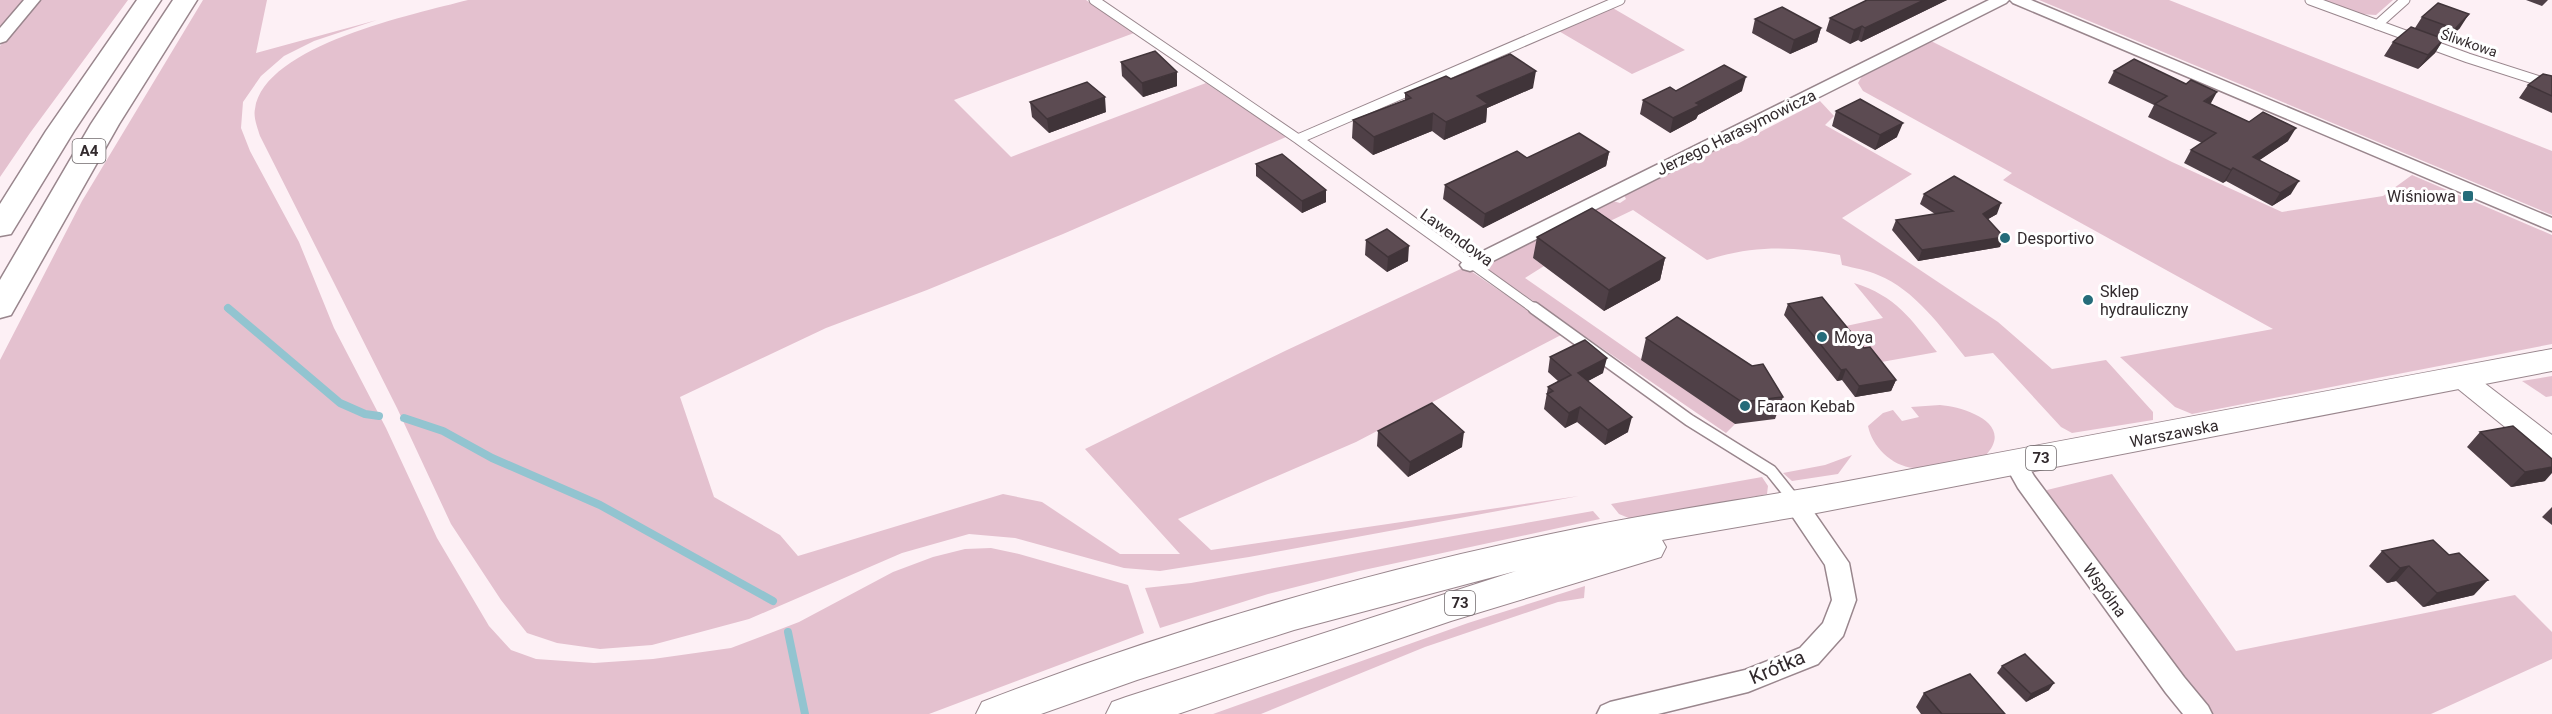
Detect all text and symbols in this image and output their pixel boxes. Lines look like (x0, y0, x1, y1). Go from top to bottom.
street label: Śliwkowa (2439, 25, 2500, 60)
street label: Jerzego Harasymowicza (1653, 86, 1819, 179)
road number: A4 (72, 139, 106, 163)
place label: Wiśniowa (2387, 187, 2456, 206)
marker: Wiśniowa (2461, 189, 2475, 203)
street label: Lawendowa (1417, 205, 1497, 270)
place label: Desportivo (2017, 229, 2094, 248)
marker: Desportivo (1998, 231, 2012, 245)
place label: Sklep hydrauliczny (2100, 282, 2189, 319)
marker: Sklep hydrauliczny (2081, 293, 2095, 307)
place label: Moya (1834, 328, 1873, 347)
marker: Moya (1815, 330, 1829, 344)
place label: Faraon Kebab (1757, 397, 1855, 416)
marker: Faraon Kebab (1738, 399, 1752, 413)
street label: Warszawska (2128, 416, 2220, 451)
road number: 73 (2026, 446, 2056, 470)
street label: Wspólna (2079, 560, 2131, 621)
road number: 73 (1445, 591, 1475, 615)
street label: Krótka (1746, 645, 1808, 689)

